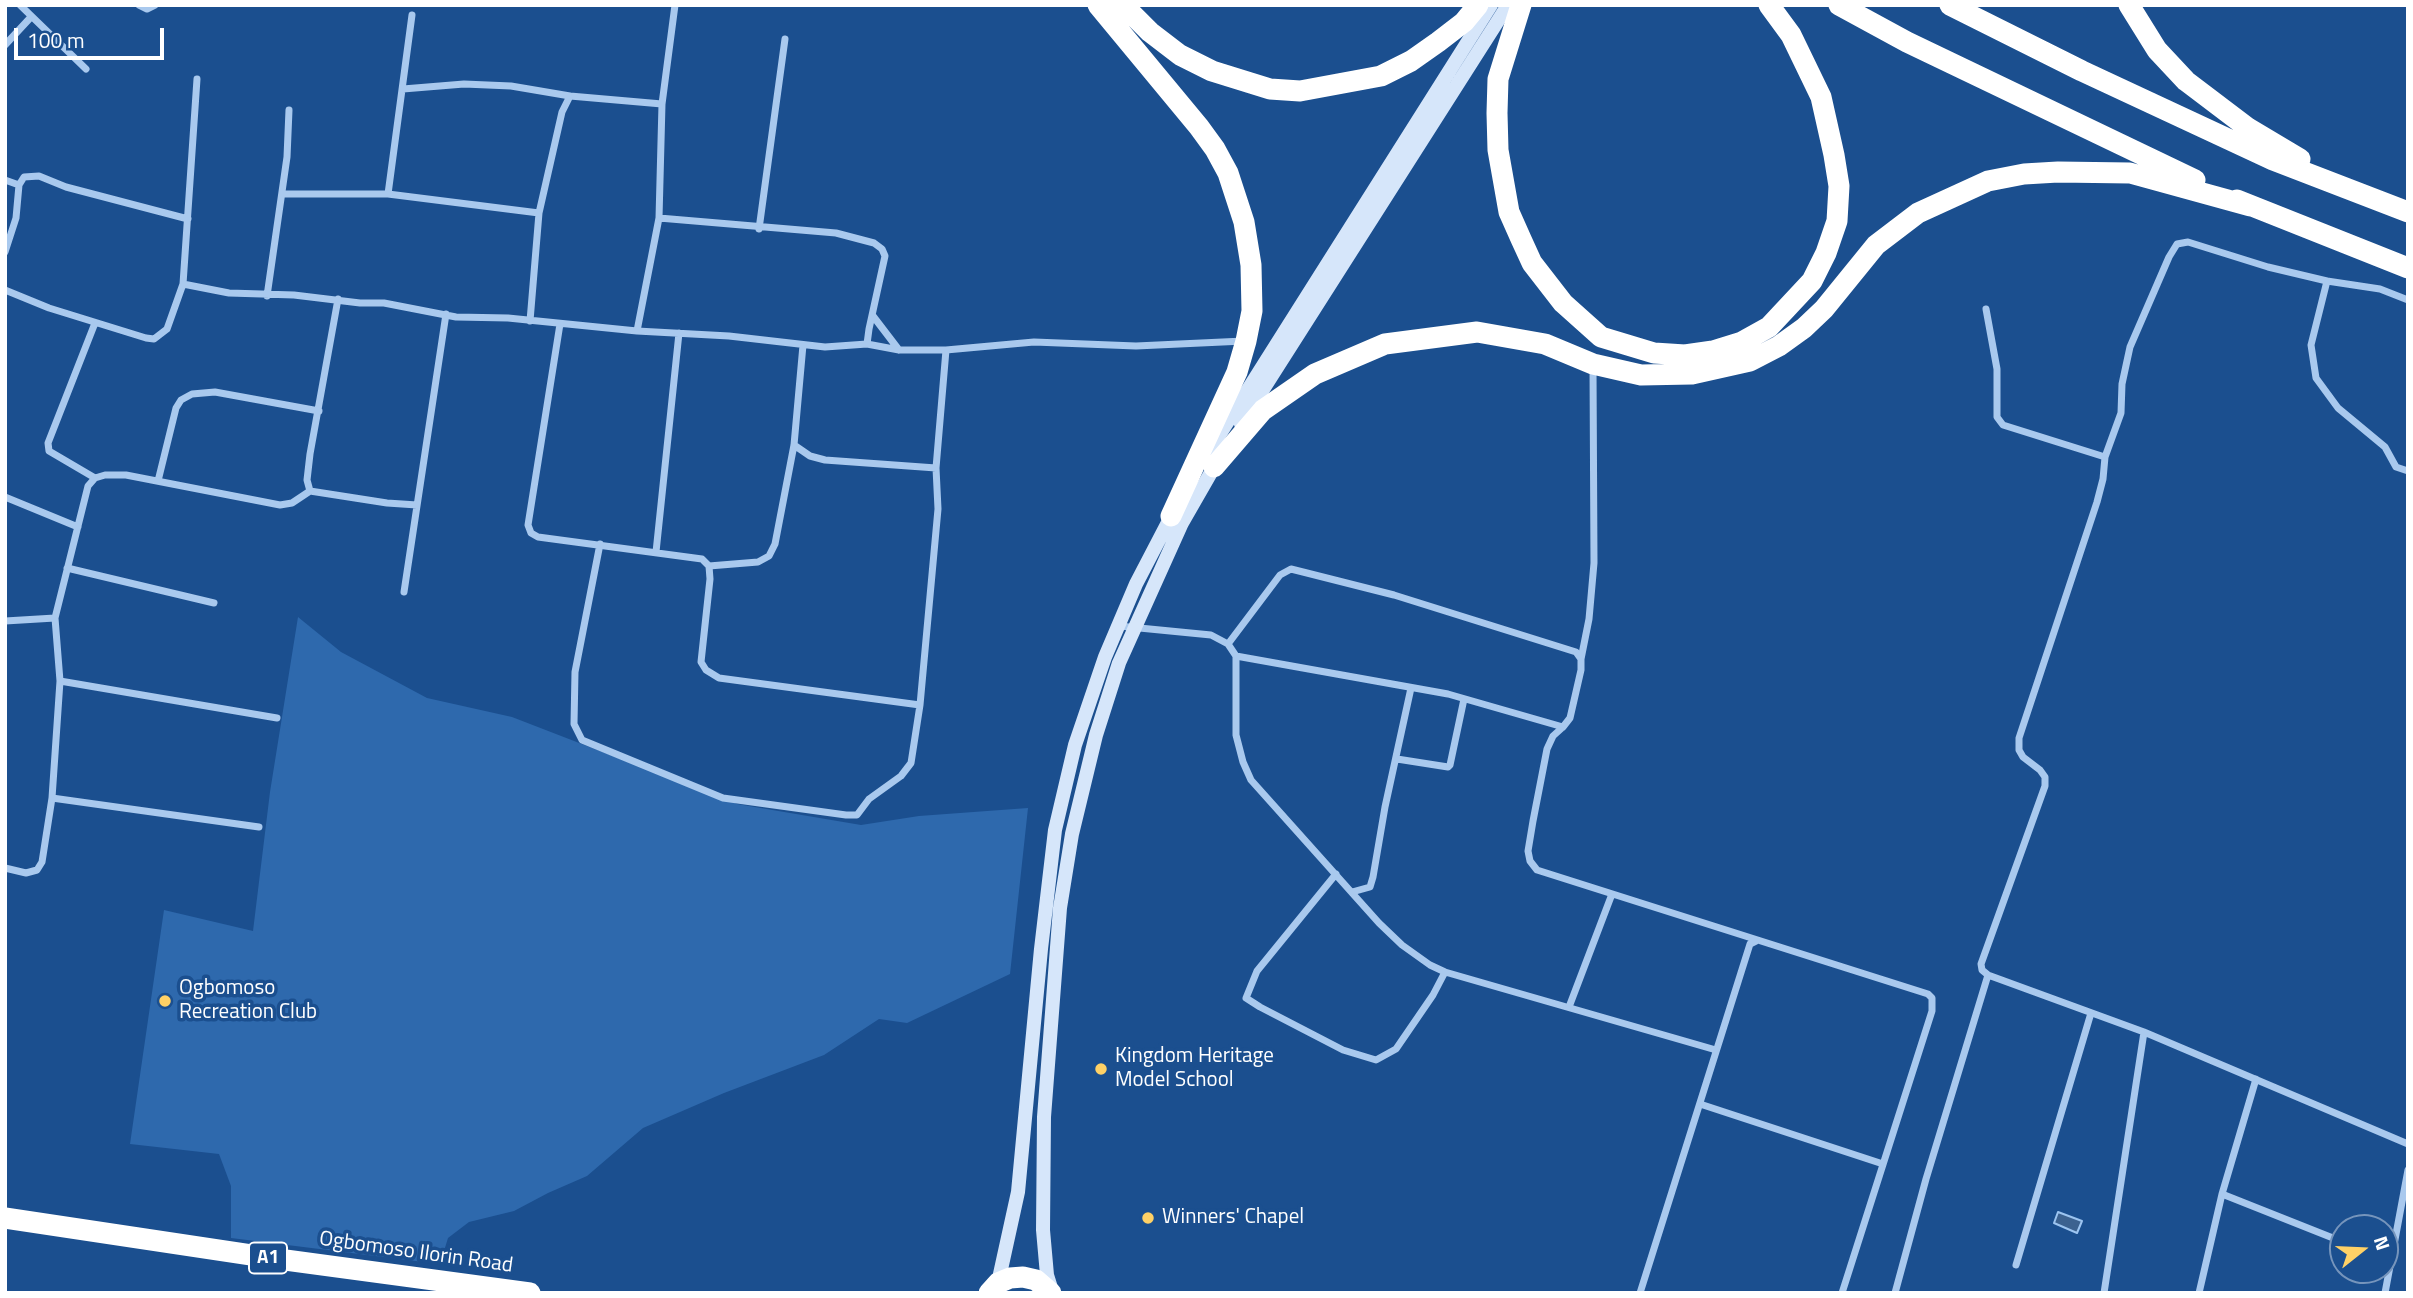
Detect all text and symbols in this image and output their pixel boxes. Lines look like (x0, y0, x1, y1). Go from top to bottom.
scale bar (18, 14, 168, 58)
text: 100 m (27, 24, 84, 56)
place label: Ogbomoso Recreation Club (179, 976, 317, 1026)
marker: Ogbomoso Recreation Club (157, 993, 173, 1009)
place label: Kingdom Heritage Model School (1115, 1044, 1274, 1094)
marker: Kingdom Heritage Model School (1093, 1061, 1109, 1077)
place label: Winners' Chapel (1162, 1205, 1304, 1231)
marker: Winners' Chapel (1140, 1210, 1156, 1226)
north arrow (2329, 1214, 2399, 1284)
street label: Ogbomoso Ilorin Road (318, 1227, 514, 1279)
text: N (2367, 1232, 2398, 1254)
road number: A1 (249, 1242, 287, 1274)

